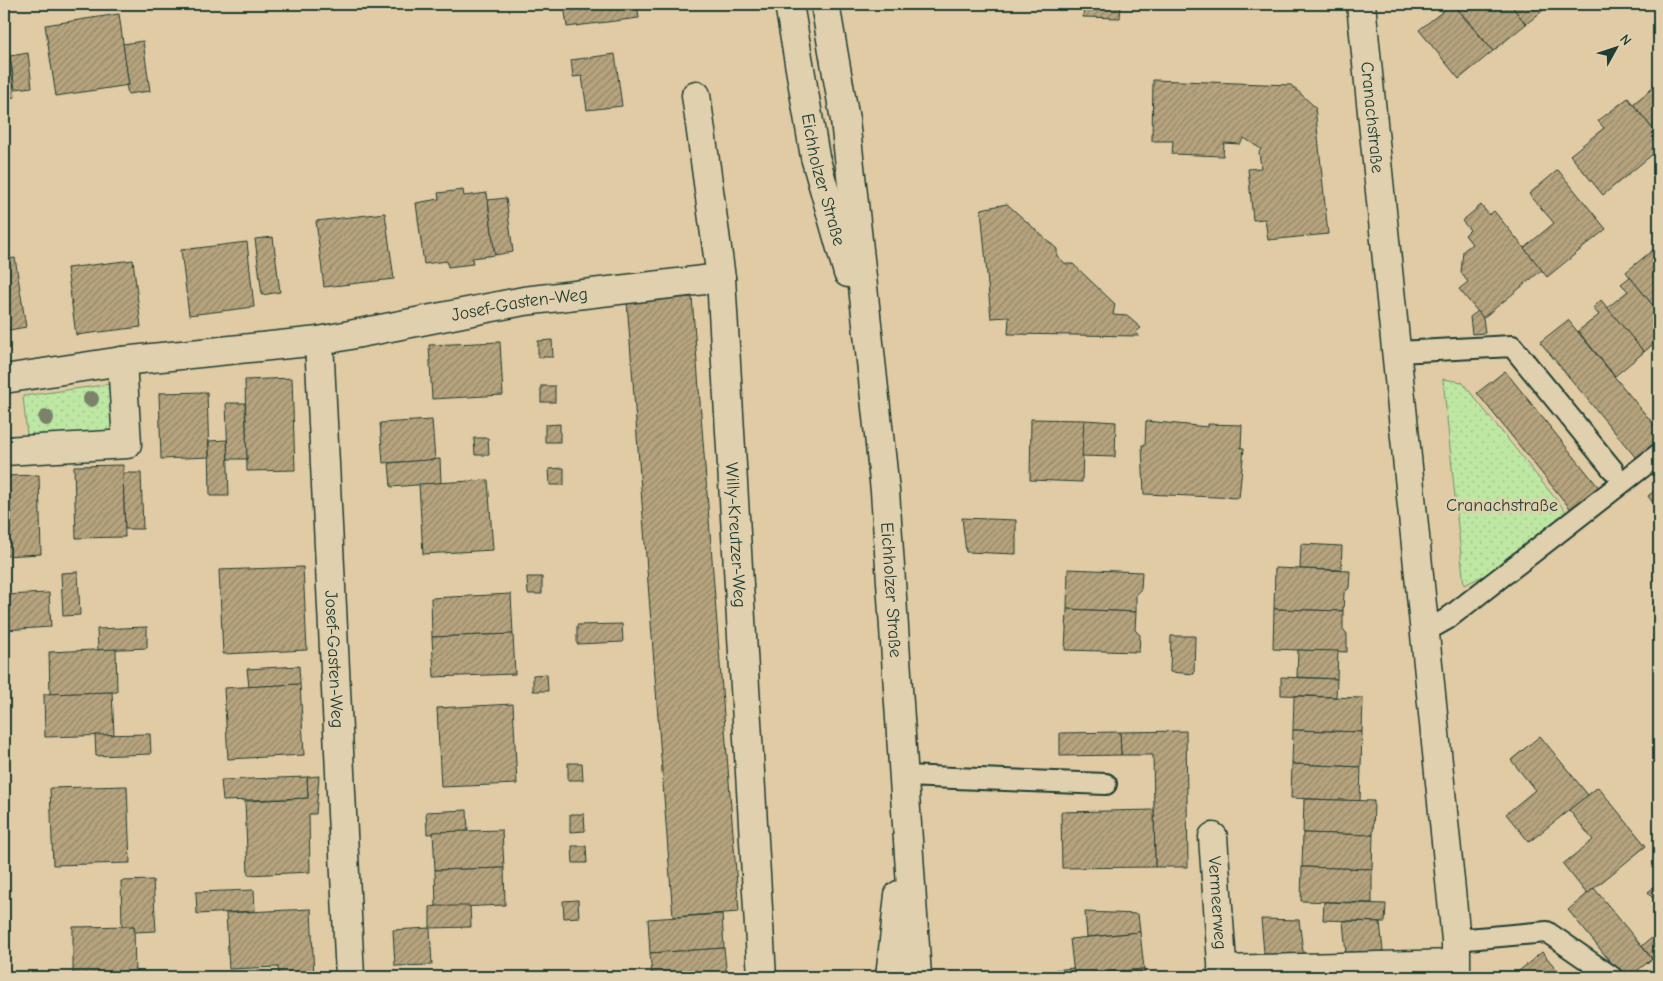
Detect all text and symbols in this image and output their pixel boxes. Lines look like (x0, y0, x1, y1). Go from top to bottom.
north arrow (1590, 22, 1640, 72)
text: N (1616, 31, 1635, 49)
street label: Cranachstraße (1356, 61, 1388, 174)
street label: Eichholzer Straße (797, 112, 850, 248)
street label: Josef-Gasten-Weg (450, 284, 589, 326)
street label: Willy-Kreutzer-Weg (721, 462, 750, 608)
park label: Cranachstraße (1446, 495, 1558, 516)
street label: Eichholzer Straße (876, 522, 906, 658)
street label: Josef-Gasten-Weg (320, 590, 348, 729)
street label: Vermeerweg (1203, 855, 1231, 950)

